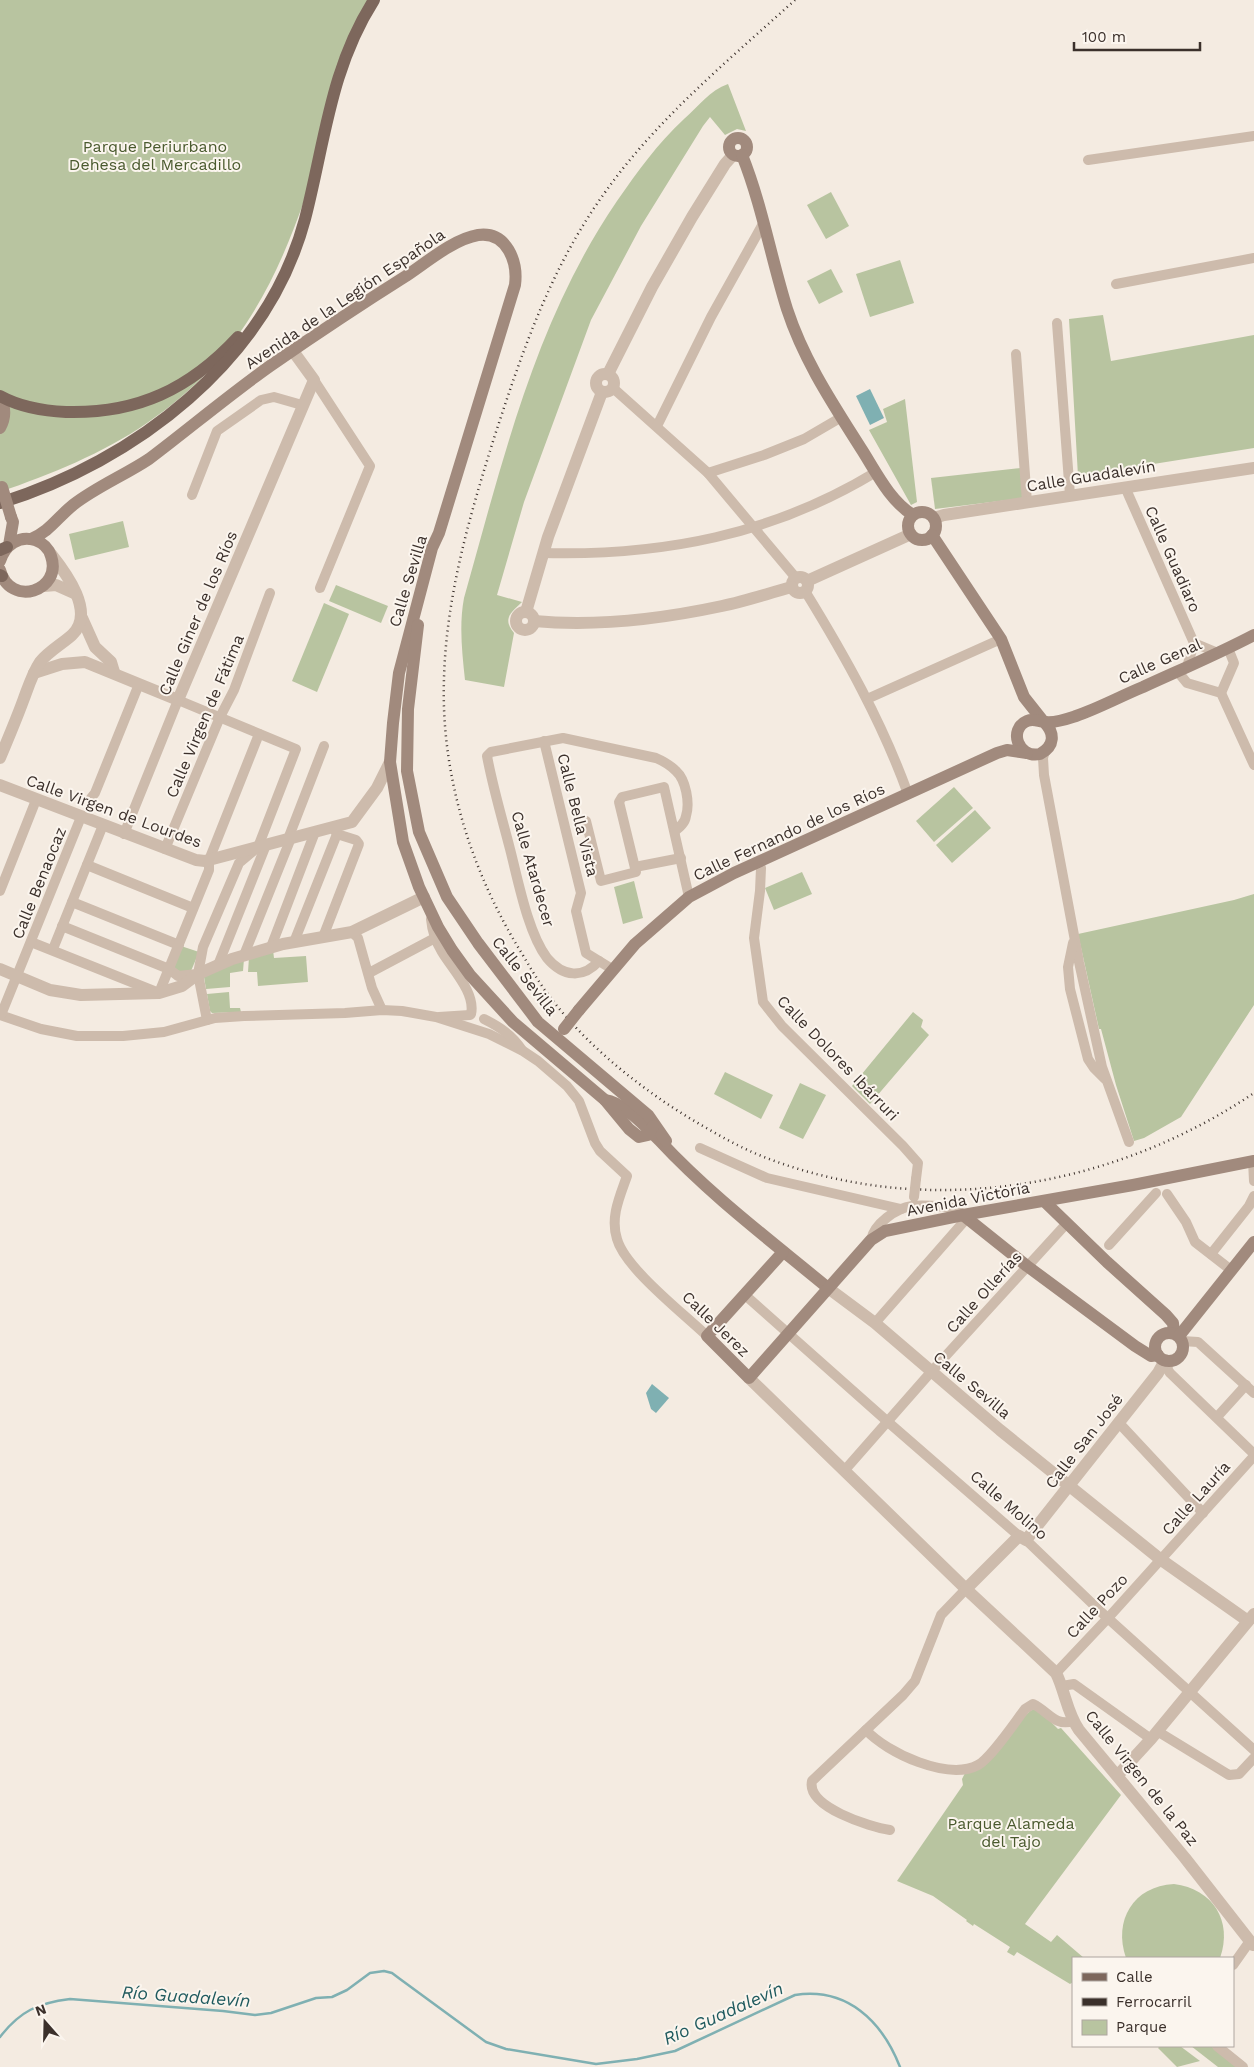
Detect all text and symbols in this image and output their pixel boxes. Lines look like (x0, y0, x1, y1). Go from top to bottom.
scale bar (1074, 20, 1200, 52)
text: 100 m (1082, 28, 1126, 46)
park label: Parque Periurbano Dehesa del Mercadillo (69, 137, 241, 174)
street label: Avenida de la Legión Española (241, 225, 449, 373)
street label: Calle Guadalevín (1025, 456, 1157, 496)
street label: Calle Guadiaro (1141, 503, 1205, 615)
street label: Calle Giner de los Ríos (155, 528, 241, 698)
street label: Calle Sevilla (385, 533, 431, 629)
street label: Calle Virgen de Fátima (162, 632, 248, 800)
street label: Calle Genal (1115, 634, 1205, 688)
street label: Calle Bella Vista (553, 751, 603, 879)
street label: Calle Virgen de Lourdes (24, 770, 204, 852)
street label: Calle Fernando de los Ríos (690, 779, 888, 885)
street label: Calle Atardecer (507, 809, 559, 930)
street label: Calle Benaocaz (8, 824, 70, 942)
street label: Calle Sevilla (488, 933, 562, 1019)
street label: Calle Dolores Ibárruri (773, 991, 903, 1125)
street label: Avenida Victoria (905, 1178, 1031, 1220)
street label: Calle Ollerías (942, 1247, 1026, 1337)
street label: Calle Jerez (678, 1287, 754, 1361)
street label: Calle Sevilla (929, 1347, 1015, 1423)
street label: Calle San José (1041, 1390, 1127, 1492)
street label: Calle Lauría (1158, 1457, 1234, 1539)
street label: Calle Molino (966, 1466, 1052, 1544)
street label: Calle Pozo (1062, 1570, 1132, 1642)
street label: Calle Virgen de la Paz (1081, 1706, 1203, 1850)
park label: Parque Alameda del Tajo (947, 1814, 1075, 1851)
legend (1072, 1957, 1234, 2047)
text: Calle (1116, 1968, 1153, 1986)
water label: Río Guadalevín (660, 1977, 786, 2049)
water label: Río Guadalevín (121, 1981, 251, 2011)
text: Ferrocarril (1116, 1993, 1192, 2011)
north arrow (20, 1997, 70, 2047)
text: N (33, 2000, 48, 2019)
text: Parque (1116, 2018, 1167, 2036)

